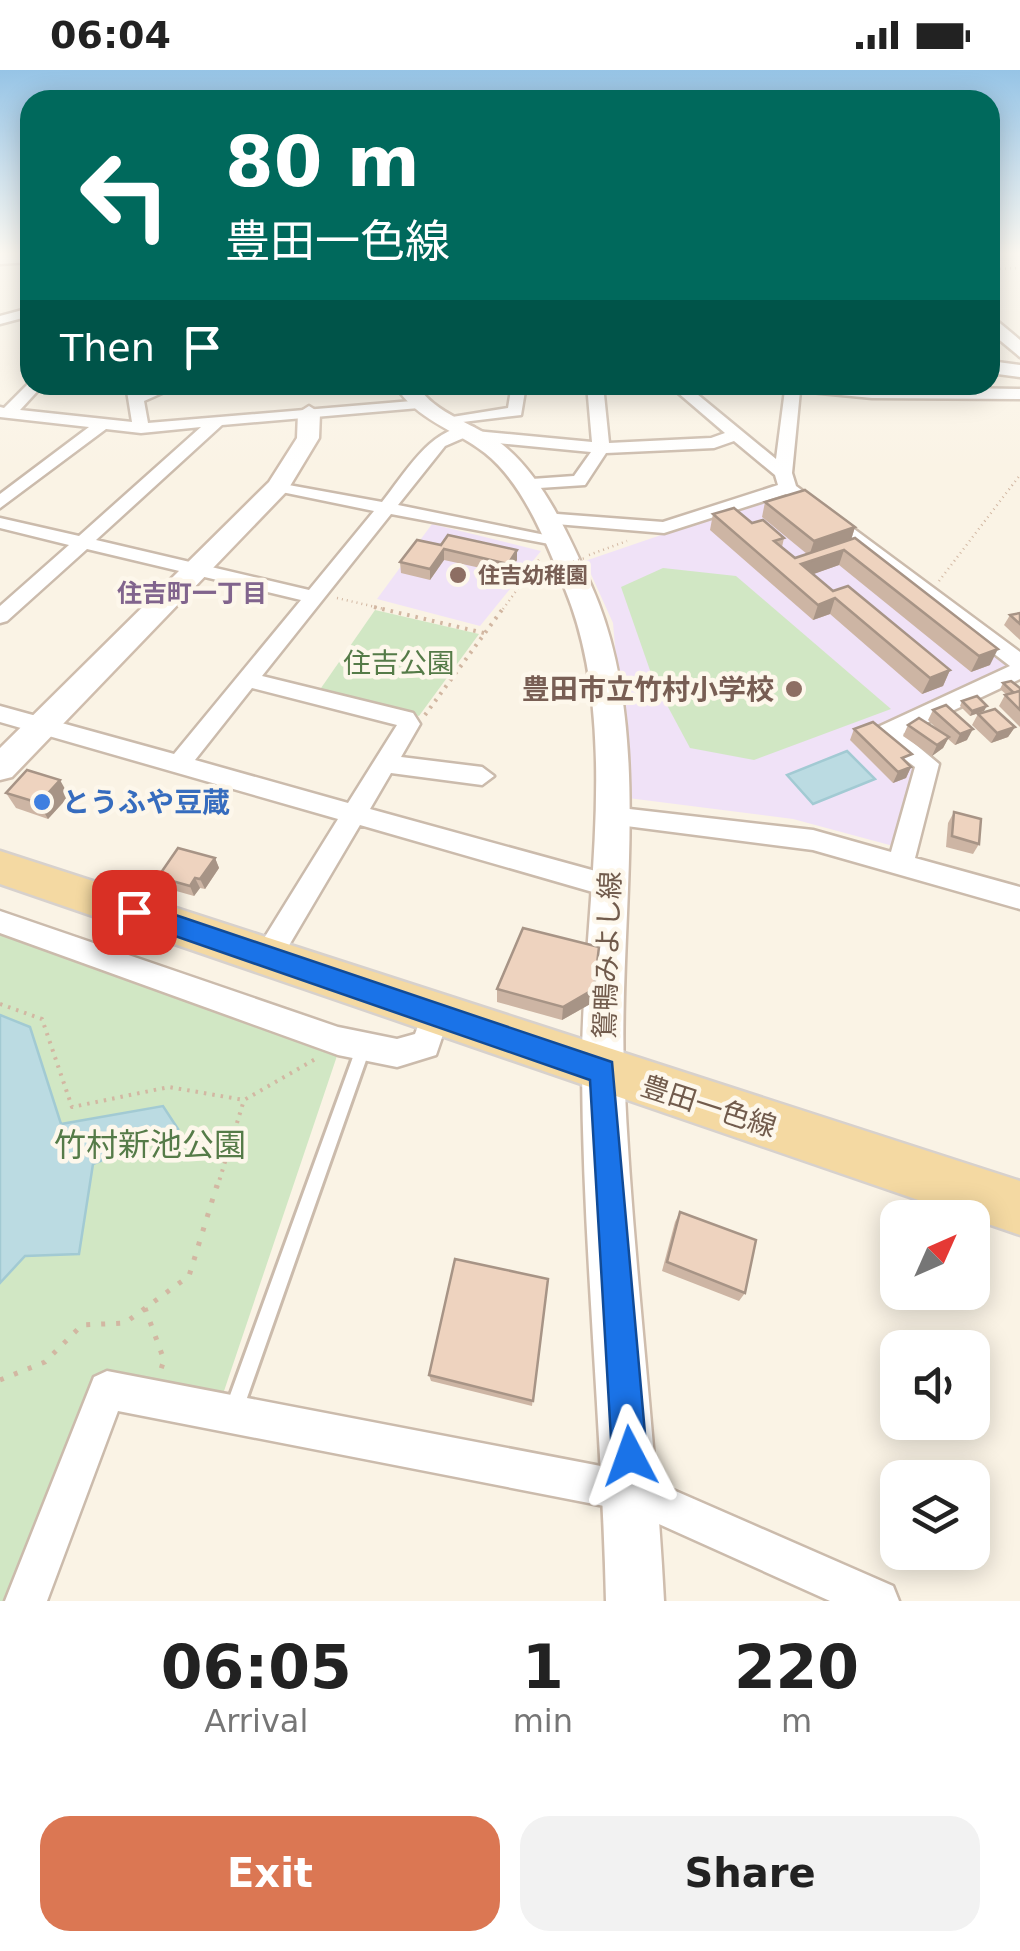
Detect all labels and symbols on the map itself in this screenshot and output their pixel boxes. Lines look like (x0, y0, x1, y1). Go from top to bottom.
place label: 住吉幼稚園 (478, 563, 588, 588)
marker: 住吉幼稚園 (447, 564, 469, 586)
district label: 住吉町一丁目 (117, 579, 267, 608)
park label: 住吉公園 (343, 647, 455, 680)
place label: 豊田市立竹村小学校 (522, 673, 774, 706)
marker: 豊田市立竹村小学校 (783, 678, 805, 700)
place label: とうふや豆蔵 (62, 786, 230, 819)
marker: とうふや豆蔵 (31, 791, 53, 813)
pin (92, 870, 177, 955)
street label: 鴛鴨みよし線 (588, 870, 627, 1040)
street label: 豊田一色線 (637, 1069, 781, 1144)
park label: 竹村新池公園 (54, 1126, 246, 1164)
north arrow (880, 1200, 990, 1310)
position arrow (578, 1404, 682, 1508)

